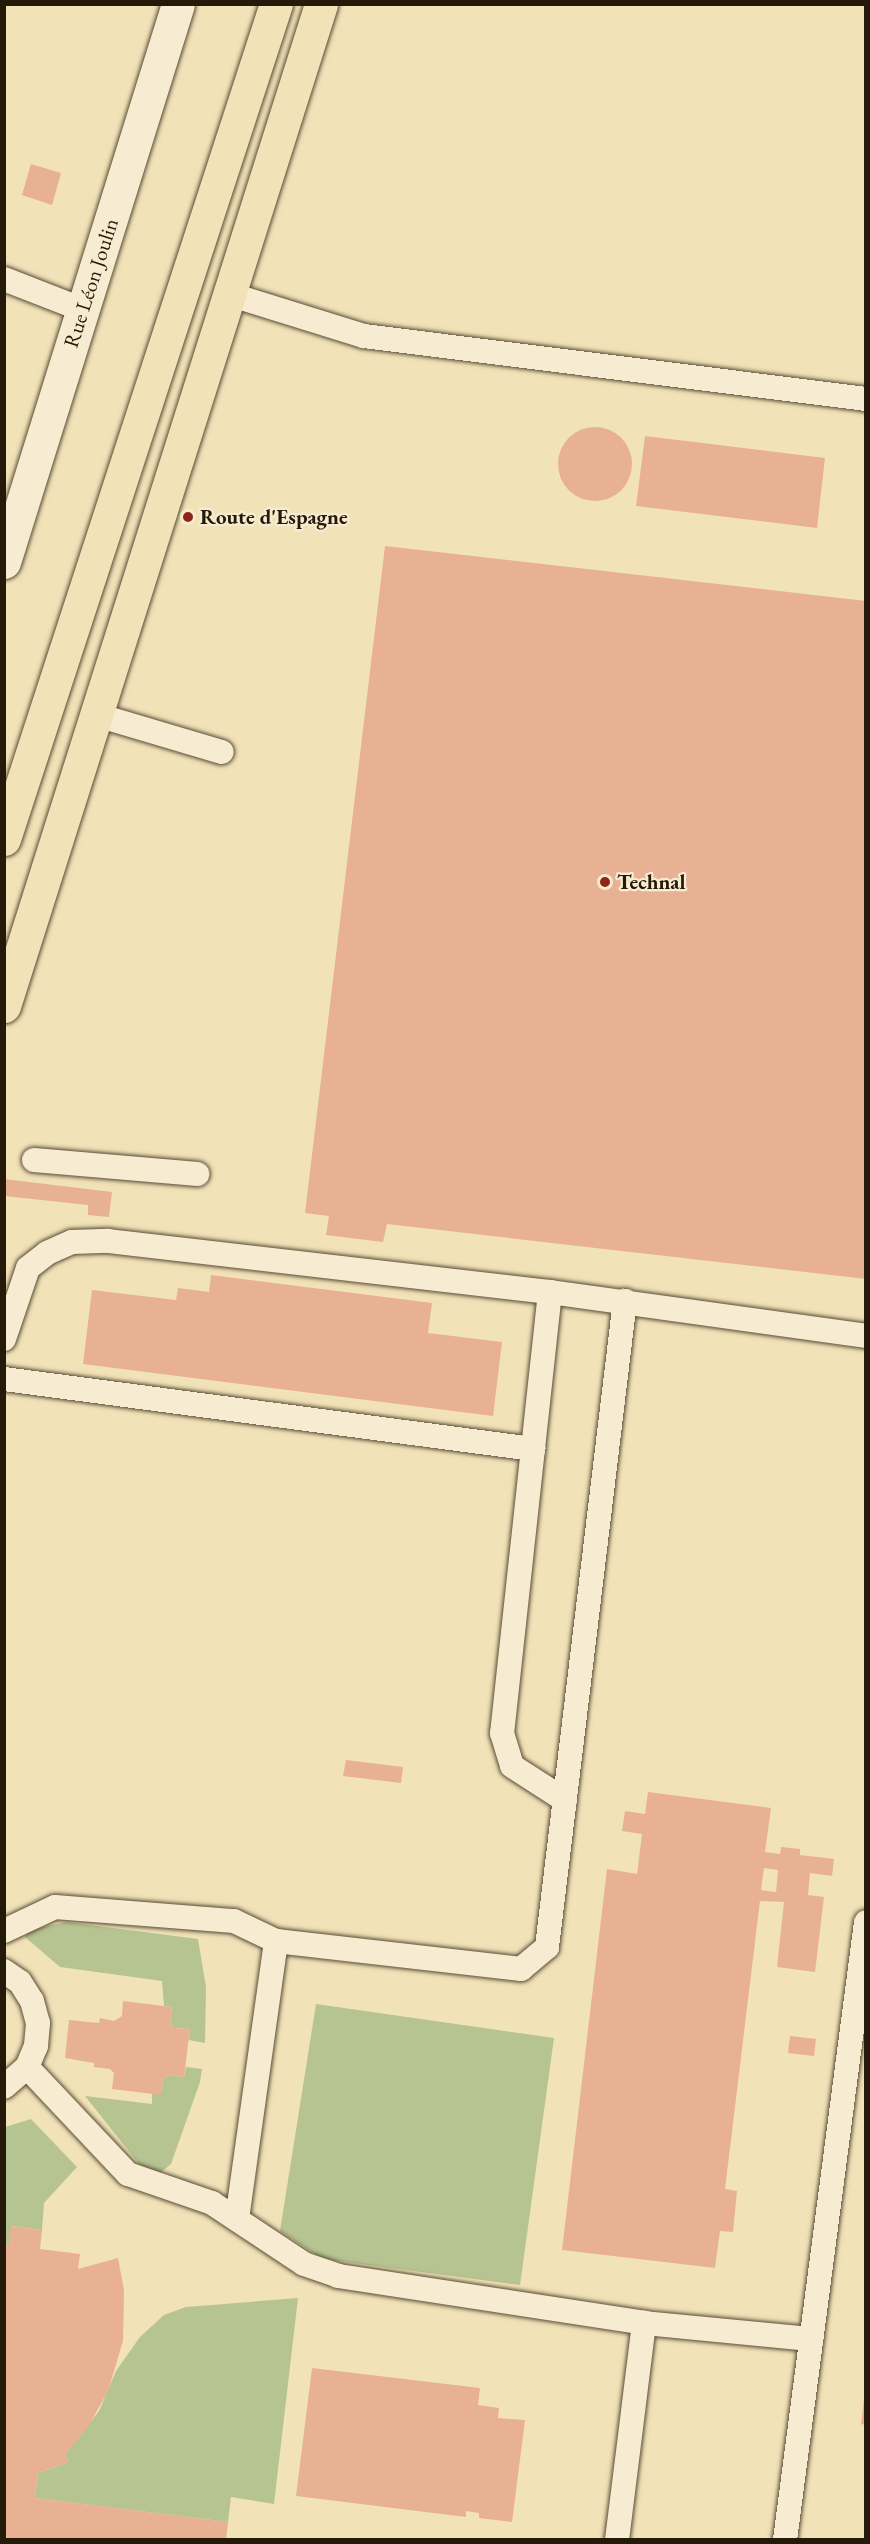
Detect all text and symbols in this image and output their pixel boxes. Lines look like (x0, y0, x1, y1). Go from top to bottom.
street label: Rue Léon Joulin (58, 215, 124, 351)
place label: Route d'Espagne (200, 504, 348, 530)
marker: Route d'Espagne (181, 510, 195, 524)
place label: Technal (617, 869, 686, 895)
marker: Technal (598, 875, 612, 889)

